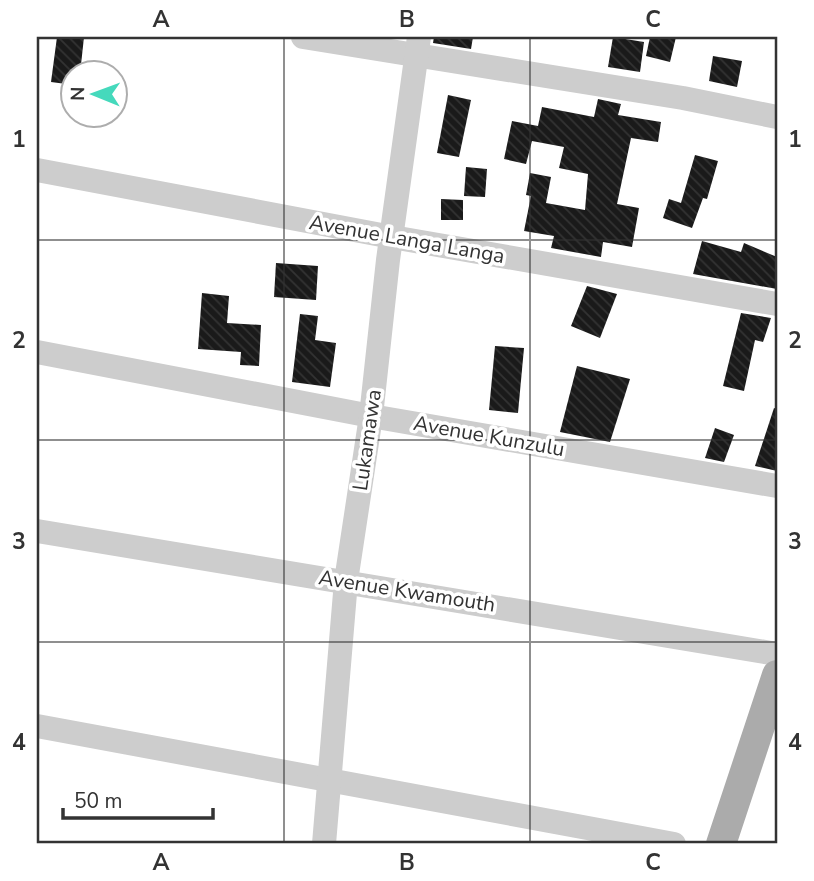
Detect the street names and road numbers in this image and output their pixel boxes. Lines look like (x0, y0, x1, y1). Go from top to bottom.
street label: Avenue Langa Langa (307, 208, 507, 270)
street label: Lukamawa (346, 388, 388, 492)
street label: Avenue Kunzulu (411, 409, 567, 463)
street label: Avenue Kwamouth (317, 563, 497, 619)

